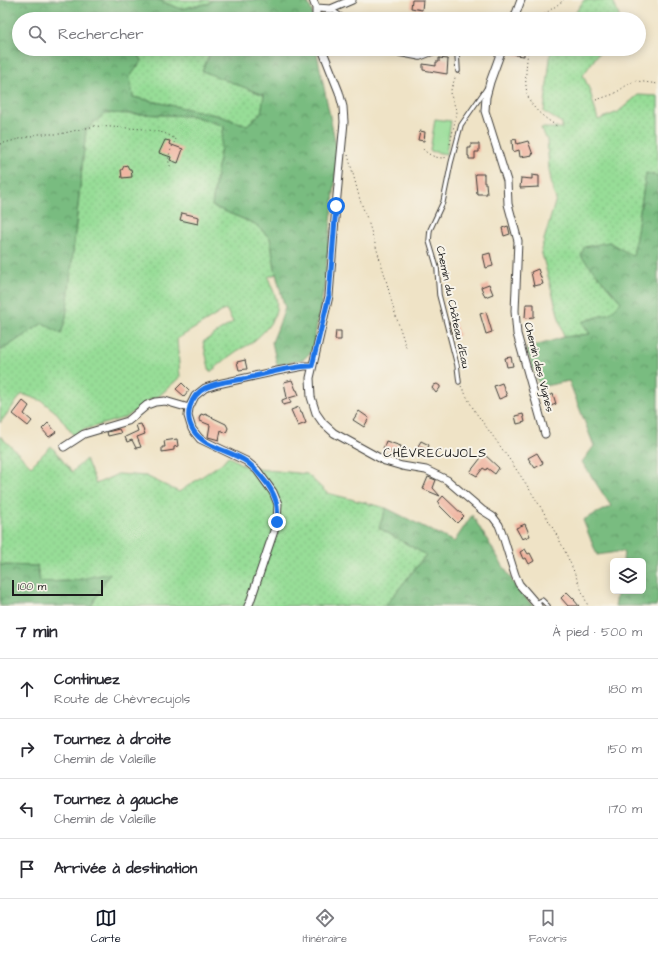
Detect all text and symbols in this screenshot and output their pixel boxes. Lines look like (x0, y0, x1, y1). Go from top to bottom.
search box (12, 12, 646, 56)
icon: search (26, 23, 48, 45)
text: Rechercher (58, 24, 143, 45)
route start (327, 197, 345, 215)
street label: Chemin du Château d'Eau (433, 244, 473, 370)
street label: Chemin des Vignes (520, 321, 558, 414)
district label: CHÊVRECUJOLS (383, 445, 487, 462)
route end (268, 513, 286, 531)
map controls (610, 558, 646, 594)
button: layers (610, 558, 646, 594)
scale bar (12, 578, 103, 597)
text: 100 m (18, 579, 46, 594)
text: 7 min (16, 620, 58, 644)
text: À pied · 500 m (552, 623, 642, 641)
text: Continuez (54, 669, 120, 690)
icon: ahead (16, 678, 38, 700)
text: 180 m (608, 680, 642, 698)
text: Route de Chèvrecujols (54, 690, 190, 708)
text: Tournez à droite (54, 729, 171, 750)
icon: right (16, 738, 38, 760)
text: 150 m (608, 740, 642, 758)
text: Chemin de Valeille (54, 750, 156, 768)
text: Tournez à gauche (54, 789, 178, 810)
icon: left (16, 798, 38, 820)
text: 170 m (609, 800, 642, 818)
text: Chemin de Valeille (54, 810, 156, 828)
icon: arrive (16, 858, 38, 880)
text: Arrivée à destination (54, 858, 197, 879)
tab: Carte (91, 907, 121, 946)
tab: Itinéraire (302, 907, 347, 946)
tab: Favoris (529, 907, 567, 946)

